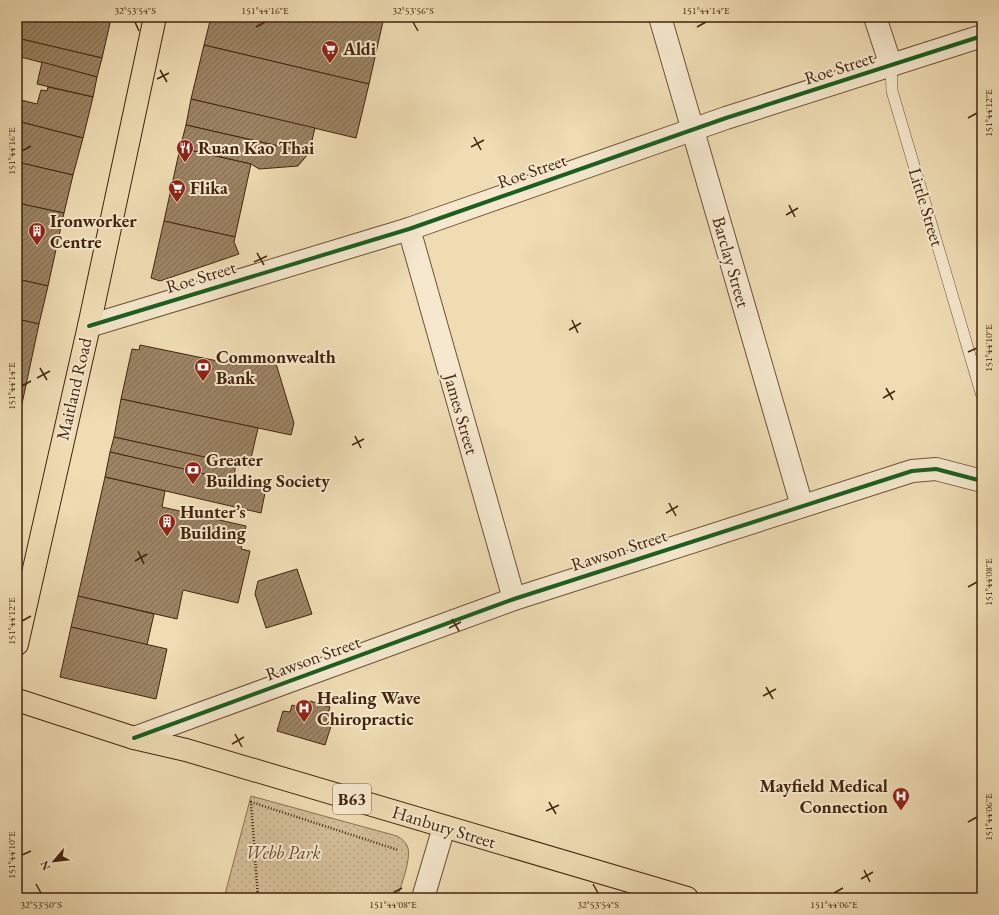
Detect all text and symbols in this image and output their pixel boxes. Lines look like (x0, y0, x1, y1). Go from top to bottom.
text: 32°53'54"S (114, 4, 156, 17)
text: 151°44'16"E (241, 4, 289, 17)
text: 32°53'56"S (392, 4, 434, 17)
text: 151°44'14"E (682, 4, 730, 17)
place label: Aldi (342, 37, 377, 60)
supermarket icon: Aldi (320, 39, 340, 64)
street label: Roe Street (801, 45, 877, 90)
text: 151°44'12"E (982, 89, 995, 137)
text: 151°44'16"E (5, 127, 18, 175)
place label: Ruan Kao Thai (198, 136, 315, 159)
restaurant icon: Ruan Kao Thai (175, 138, 195, 163)
street label: Roe Street (494, 148, 570, 193)
street label: Little Street (904, 165, 949, 249)
place label: Flika (190, 176, 228, 199)
supermarket icon: Flika (167, 178, 187, 203)
place label: Ironworker Centre (50, 209, 137, 253)
street label: Barclay Street (708, 214, 756, 310)
building icon: Ironworker Centre (27, 221, 47, 246)
street label: Roe Street (163, 255, 239, 298)
text: 151°44'10"E (982, 324, 995, 372)
street label: Maitland Road (51, 335, 97, 442)
place label: Commonwealth Bank (216, 345, 336, 389)
bank icon: Commonwealth Bank (193, 357, 213, 382)
text: 151°44'14"E (5, 362, 18, 410)
street label: James Street (438, 369, 484, 457)
place label: Greater Building Society (206, 448, 330, 492)
bank icon: Greater Building Society (183, 460, 203, 485)
place label: Hunter’s Building (180, 500, 247, 544)
building icon: Hunter’s Building (157, 512, 177, 537)
street label: Rawson Street (568, 523, 670, 576)
text: 151°44'08"E (982, 558, 995, 606)
text: 151°44'12"E (5, 597, 18, 645)
street label: Rawson Street (262, 630, 364, 685)
place label: Healing Wave Chiropractic (317, 686, 421, 730)
hospital icon: Healing Wave Chiropractic (294, 698, 314, 723)
place label: Mayfield Medical Connection (760, 774, 888, 818)
road number: B63 (333, 784, 371, 814)
hospital icon: Mayfield Medical Connection (891, 786, 911, 811)
text: 151°44'06"E (982, 793, 995, 841)
street label: Hanbury Street (390, 800, 499, 853)
text: 151°44'10"E (5, 831, 18, 879)
north arrow (34, 841, 74, 881)
park label: Webb Park (245, 841, 321, 864)
text: N (37, 858, 53, 873)
text: 32°53'50"S (20, 898, 62, 911)
text: 151°44'08"E (369, 898, 417, 911)
text: 32°53'54"S (577, 898, 619, 911)
text: 151°44'06"E (810, 898, 858, 911)

